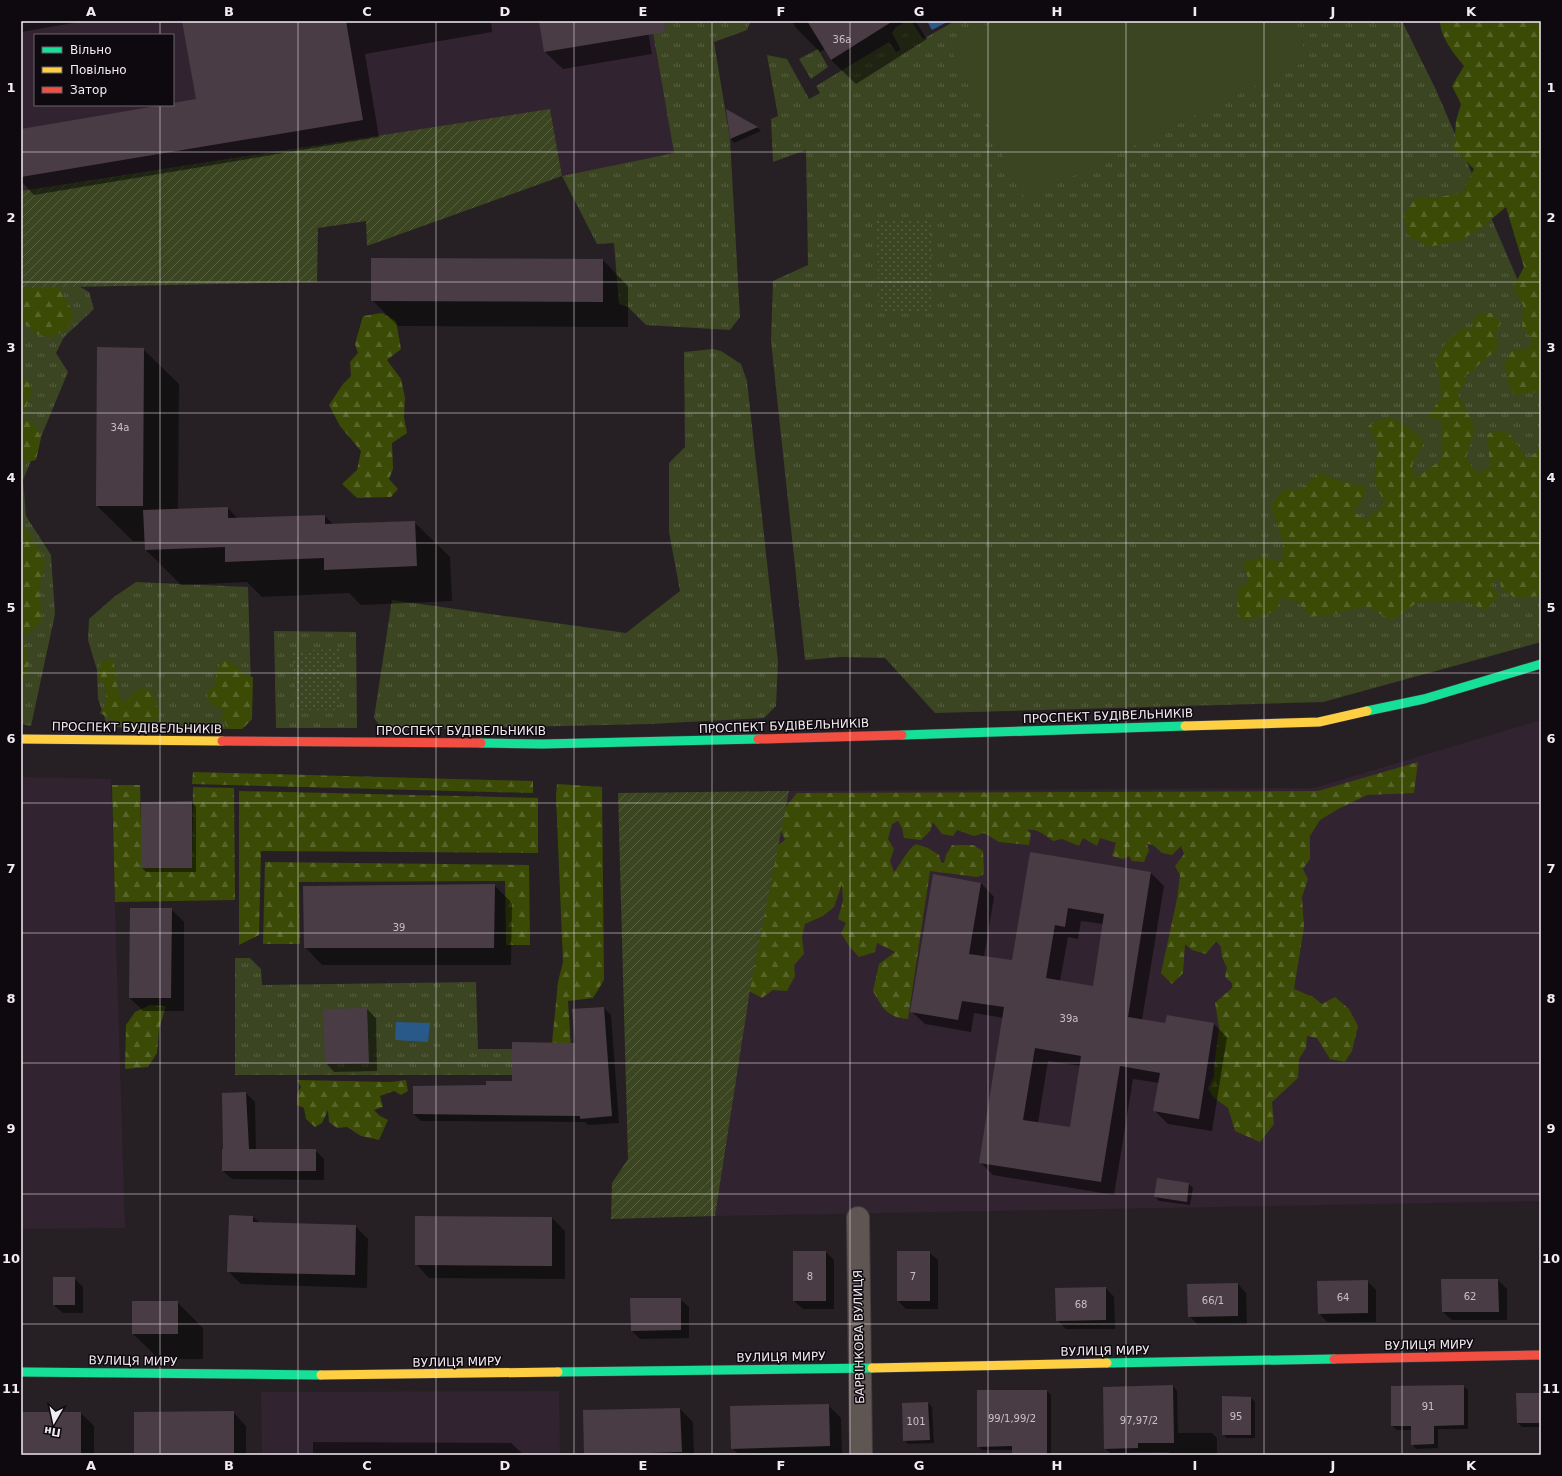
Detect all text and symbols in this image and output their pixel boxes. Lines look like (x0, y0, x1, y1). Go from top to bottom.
text: A (86, 4, 96, 19)
text: B (224, 4, 234, 19)
text: C (362, 4, 372, 19)
text: D (500, 4, 511, 19)
text: E (639, 4, 647, 19)
text: F (777, 4, 785, 19)
text: G (914, 4, 924, 19)
text: H (1052, 4, 1062, 19)
text: I (1193, 4, 1197, 19)
text: J (1330, 4, 1335, 19)
text: K (1466, 4, 1477, 19)
legend (34, 34, 174, 106)
house number: 36а (833, 34, 851, 45)
text: Вільно (70, 43, 112, 57)
text: Повільно (70, 63, 127, 77)
text: 1 (6, 80, 16, 95)
text: 1 (1546, 80, 1556, 95)
text: Затор (70, 83, 107, 97)
text: 2 (6, 210, 16, 225)
text: 2 (1546, 210, 1556, 225)
text: 3 (6, 340, 16, 355)
text: 3 (1546, 340, 1556, 355)
house number: 34а (111, 422, 129, 433)
text: 4 (6, 470, 16, 485)
text: 4 (1546, 470, 1556, 485)
text: 5 (6, 600, 16, 615)
text: 5 (1546, 600, 1556, 615)
street label: ПРОСПЕКТ БУДІВЕЛЬНИКІВ (1023, 706, 1193, 726)
street label: ПРОСПЕКТ БУДІВЕЛЬНИКІВ (699, 716, 869, 736)
street label: ПРОСПЕКТ БУДІВЕЛЬНИКІВ (52, 720, 222, 736)
street label: ПРОСПЕКТ БУДІВЕЛЬНИКІВ (376, 724, 546, 738)
text: 6 (6, 731, 16, 746)
text: 6 (1546, 731, 1556, 746)
text: 7 (6, 861, 16, 876)
text: 7 (1546, 861, 1556, 876)
house number: 39 (393, 922, 405, 933)
text: 8 (6, 991, 16, 1006)
text: 8 (1546, 991, 1556, 1006)
house number: 39а (1060, 1013, 1078, 1024)
text: 9 (6, 1121, 16, 1136)
text: 9 (1546, 1121, 1556, 1136)
text: 10 (2, 1251, 20, 1266)
text: 10 (1542, 1251, 1560, 1266)
street label: БАРВІНКОВА ВУЛИЦЯ (851, 1270, 867, 1404)
house number: 8 (807, 1271, 813, 1282)
house number: 7 (910, 1271, 916, 1282)
house number: 62 (1464, 1291, 1476, 1302)
house number: 64 (1337, 1292, 1349, 1303)
house number: 66/1 (1202, 1295, 1224, 1306)
house number: 68 (1075, 1299, 1087, 1310)
street label: ВУЛИЦЯ МИРУ (1384, 1337, 1474, 1353)
street label: ВУЛИЦЯ МИРУ (1060, 1343, 1150, 1359)
street label: ВУЛИЦЯ МИРУ (736, 1349, 826, 1365)
street label: ВУЛИЦЯ МИРУ (88, 1353, 178, 1369)
street label: ВУЛИЦЯ МИРУ (412, 1354, 502, 1370)
text: 11 (2, 1381, 20, 1396)
text: 11 (1542, 1381, 1560, 1396)
house number: 91 (1422, 1401, 1434, 1412)
north arrow (34, 1402, 74, 1442)
house number: 95 (1230, 1411, 1242, 1422)
house number: 99/1,99/2 (988, 1413, 1036, 1424)
house number: 97,97/2 (1120, 1415, 1158, 1426)
house number: 101 (906, 1416, 926, 1427)
text: Пн (43, 1424, 62, 1439)
text: A (86, 1458, 96, 1473)
text: B (224, 1458, 234, 1473)
text: C (362, 1458, 372, 1473)
text: D (500, 1458, 511, 1473)
text: E (639, 1458, 647, 1473)
text: F (777, 1458, 785, 1473)
text: G (914, 1458, 924, 1473)
text: H (1052, 1458, 1062, 1473)
text: I (1193, 1458, 1197, 1473)
text: J (1330, 1458, 1335, 1473)
text: K (1466, 1458, 1477, 1473)

